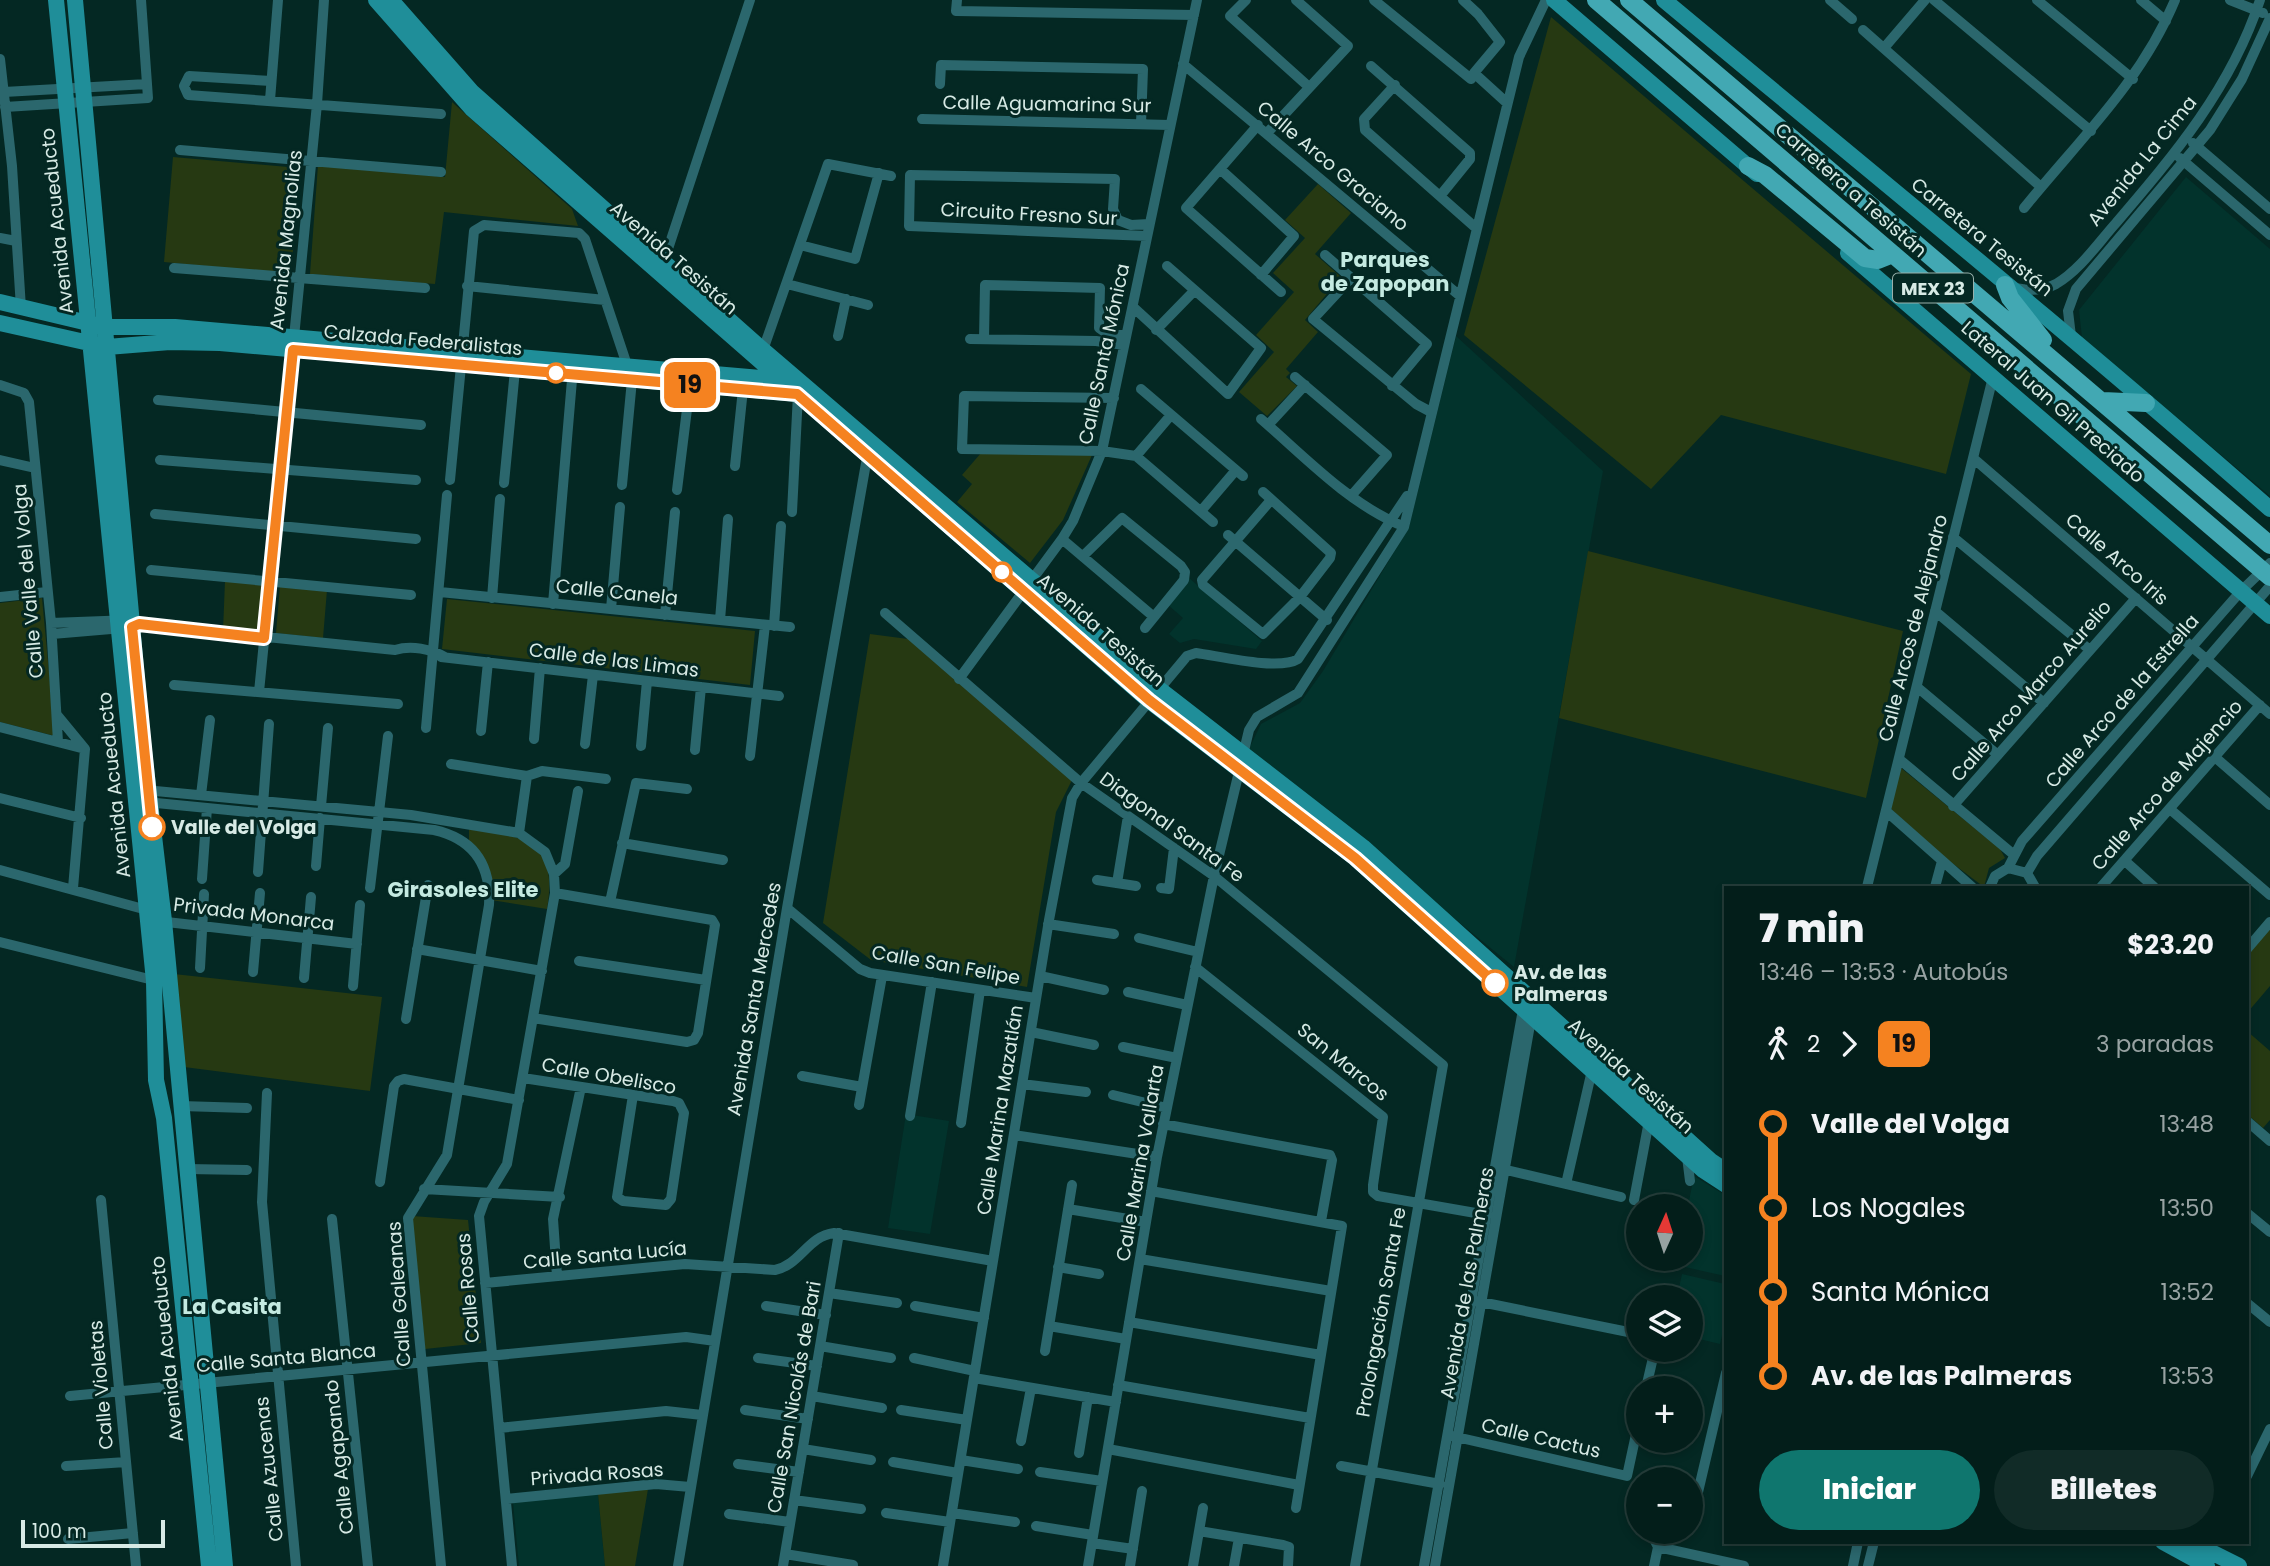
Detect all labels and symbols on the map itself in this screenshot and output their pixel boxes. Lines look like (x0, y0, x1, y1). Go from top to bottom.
street label: Calle Aguamarina Sur (942, 89, 1152, 119)
street label: Avenida La Cima (2081, 90, 2203, 232)
street label: Calle Arco Graciano (1251, 94, 1415, 238)
street label: Carretera a Tesistán (1769, 116, 1933, 264)
street label: Avenida Acueducto (34, 127, 80, 315)
street label: Avenida Magnolias (263, 148, 309, 332)
street label: Carretera Tesistán (1905, 171, 2059, 303)
street label: Avenida Tesistán (604, 195, 744, 321)
street label: Circuito Fresno Sur (940, 196, 1118, 232)
district label: Parques de Zapopan (1321, 245, 1449, 298)
street label: Calle Santa Mónica (1072, 261, 1136, 447)
road number: MEX 23 (1893, 274, 1973, 302)
street label: Lateral Juan Gil Preciado (1956, 315, 2150, 489)
street label: Calzada Federalistas (323, 318, 523, 362)
line badge: 19 (658, 362, 722, 408)
unlabelled marker (546, 363, 566, 383)
street label: Calle Valle del Volga (6, 483, 50, 679)
street label: Calle Arco Iris (2060, 507, 2174, 611)
street label: Calle Arcos de Alejandro (1872, 512, 1954, 744)
unlabelled marker (992, 562, 1012, 582)
street label: Avenida Tesistán (1031, 567, 1171, 693)
street label: Calle Canela (555, 572, 679, 612)
street label: Calle Arco Marco Aurelio (1944, 594, 2118, 788)
street label: Calle Arco de la Estrella (2039, 608, 2205, 794)
street label: Calle de las Limas (527, 636, 701, 684)
street label: Avenida Acueducto (91, 691, 137, 879)
street label: Calle Arco de Majencio (2085, 694, 2249, 876)
street label: Diagonal Santa Fe (1094, 765, 1250, 889)
marker: Valle del Volga (139, 814, 165, 840)
place label: Valle del Volga (171, 814, 316, 841)
district label: Girasoles Elite (387, 875, 539, 904)
street label: Avenida Santa Mercedes (720, 880, 788, 1118)
street label: Privada Monarca (172, 891, 336, 937)
street label: Calle San Felipe (870, 939, 1022, 991)
place label: Av. de las Palmeras (1514, 959, 1608, 1008)
marker: Av. de las Palmeras (1482, 970, 1508, 996)
street label: Calle Marina Mazatlán (970, 1003, 1030, 1217)
street label: Avenida Tesistán (1562, 1012, 1700, 1140)
street label: San Marcos (1291, 1017, 1395, 1107)
street label: Calle Obelisco (540, 1051, 678, 1101)
street label: Calle Marina Vallarta (1109, 1062, 1171, 1264)
street label: Avenida de las Palmeras (1433, 1165, 1501, 1401)
north arrow (1626, 1194, 1703, 1270)
street label: Prolongación Santa Fe (1349, 1205, 1413, 1419)
street label: Calle Galeanas (380, 1220, 418, 1368)
street label: Calle Rosas (450, 1232, 486, 1344)
street label: Calle Santa Lucía (522, 1234, 688, 1276)
street label: Avenida Acueducto (144, 1255, 190, 1443)
street label: Calle San Nicolás de Bari (760, 1279, 828, 1515)
district label: La Casita (182, 1292, 282, 1321)
street label: Calle Violetas (82, 1319, 120, 1451)
street label: Calle Santa Blanca (195, 1337, 377, 1379)
street label: Calle Agapando (317, 1378, 361, 1536)
street label: Calle Azucenas (248, 1395, 290, 1543)
street label: Calle Cactus (1479, 1411, 1603, 1465)
street label: Privada Rosas (530, 1456, 664, 1492)
scale bar (21, 1517, 164, 1549)

